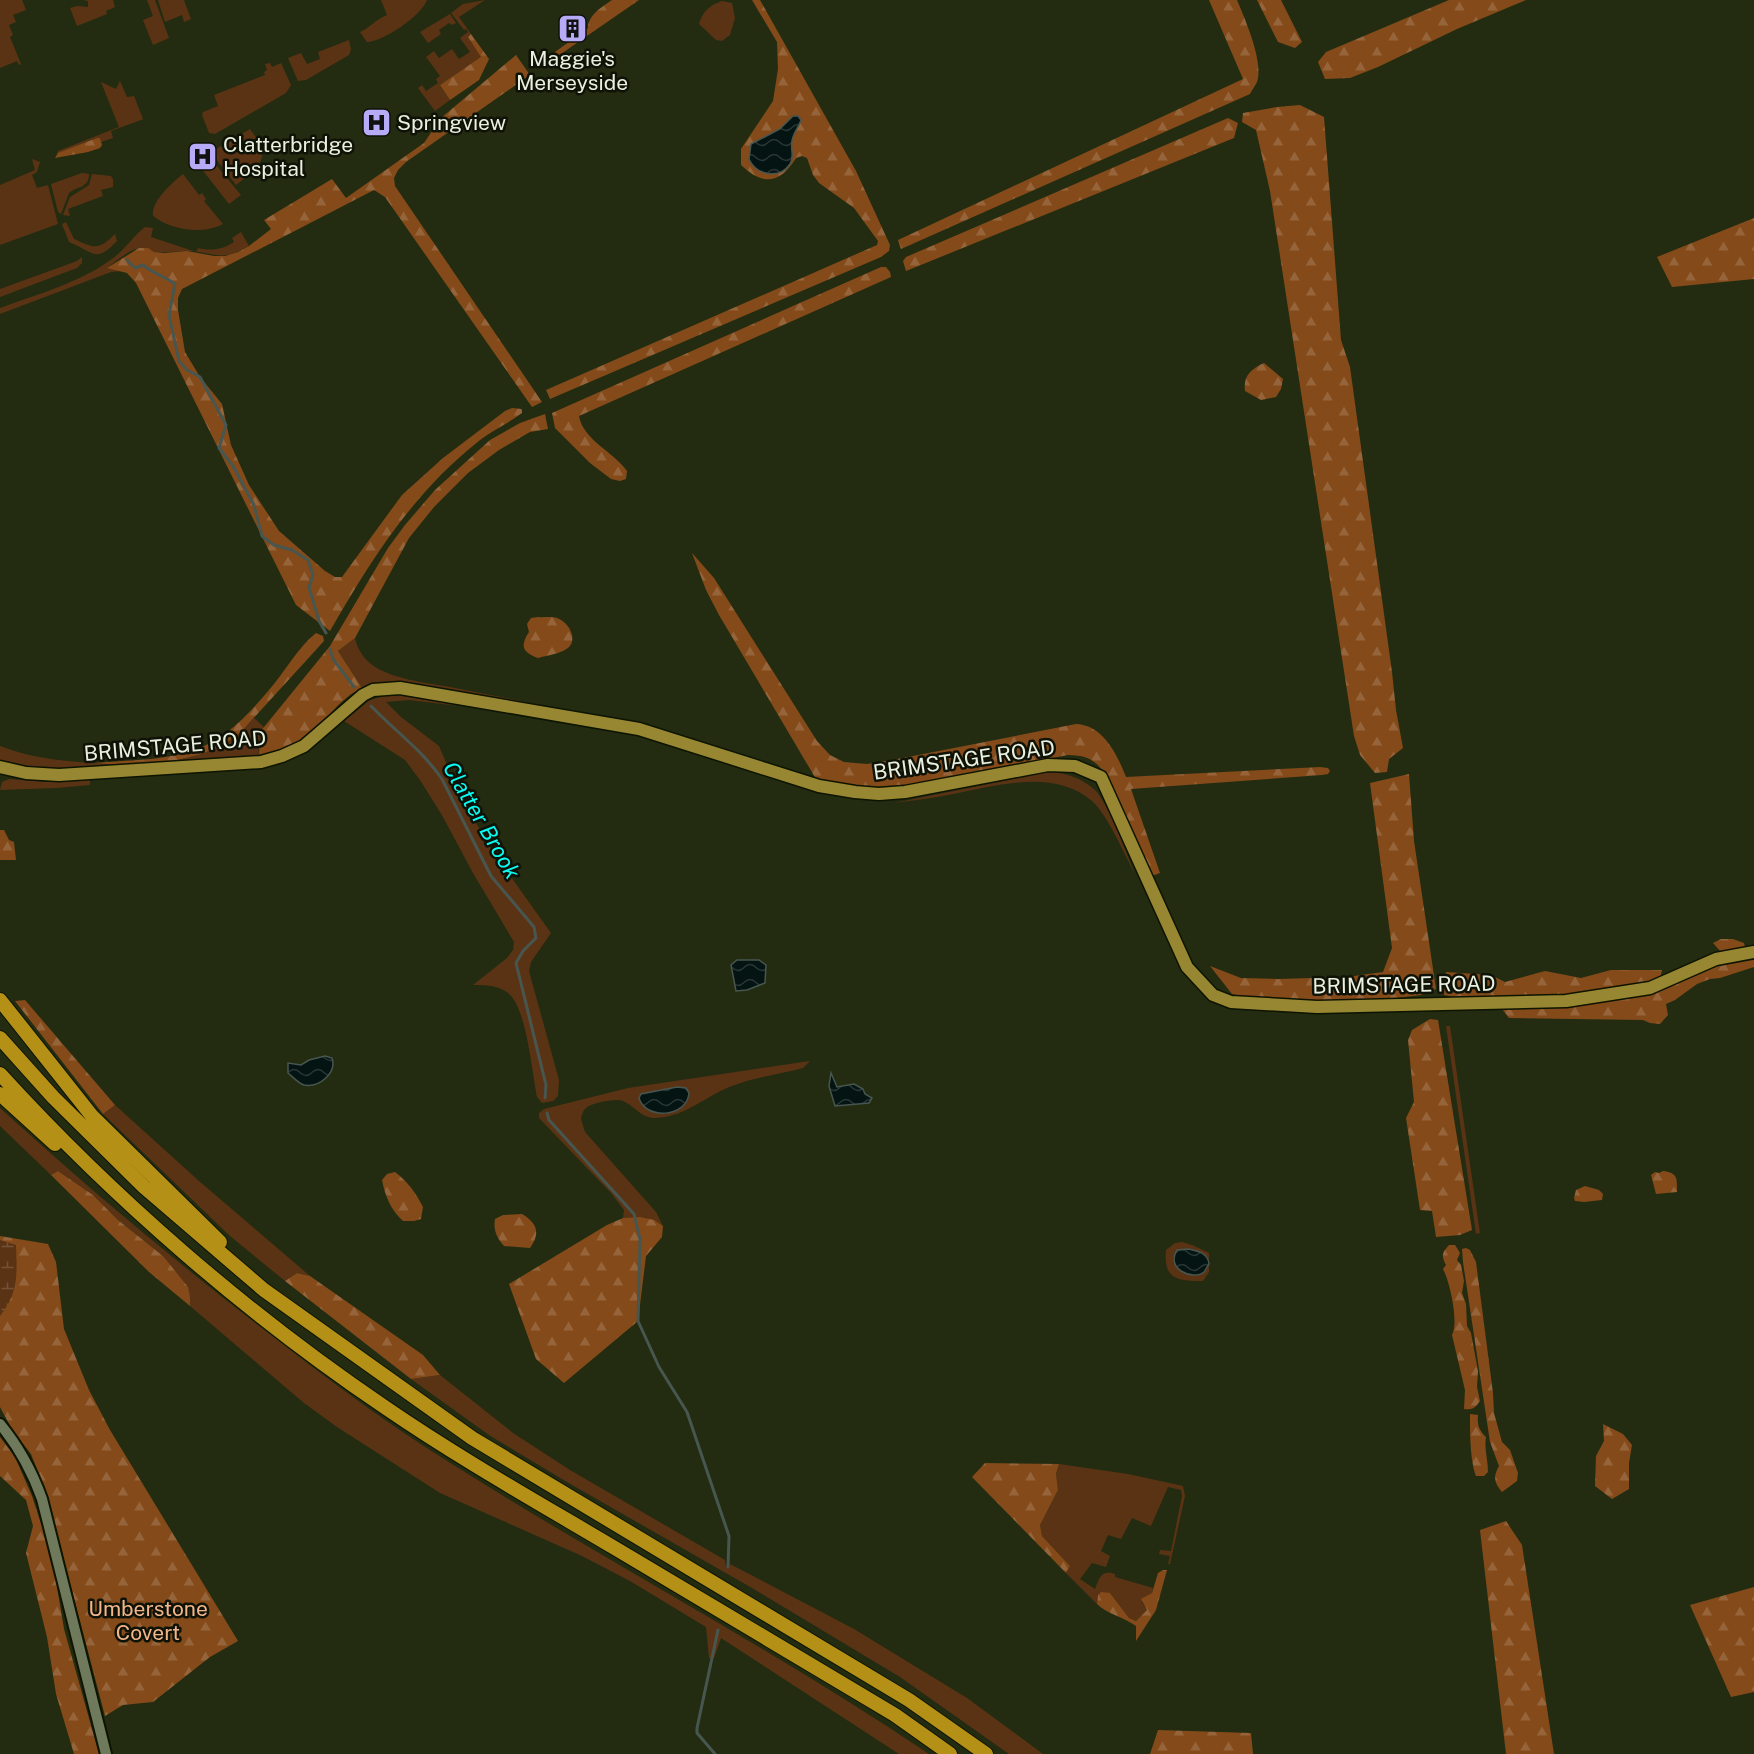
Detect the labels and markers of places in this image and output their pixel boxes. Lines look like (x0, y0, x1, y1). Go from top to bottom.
building icon: Maggie's Merseyside (556, 12, 588, 44)
place label: Maggie's Merseyside (516, 46, 628, 95)
hospital icon: Springview (360, 107, 392, 139)
place label: Springview (397, 110, 506, 135)
place label: Clatterbridge Hospital (223, 132, 353, 181)
hospital icon: Clatterbridge Hospital (186, 141, 218, 173)

